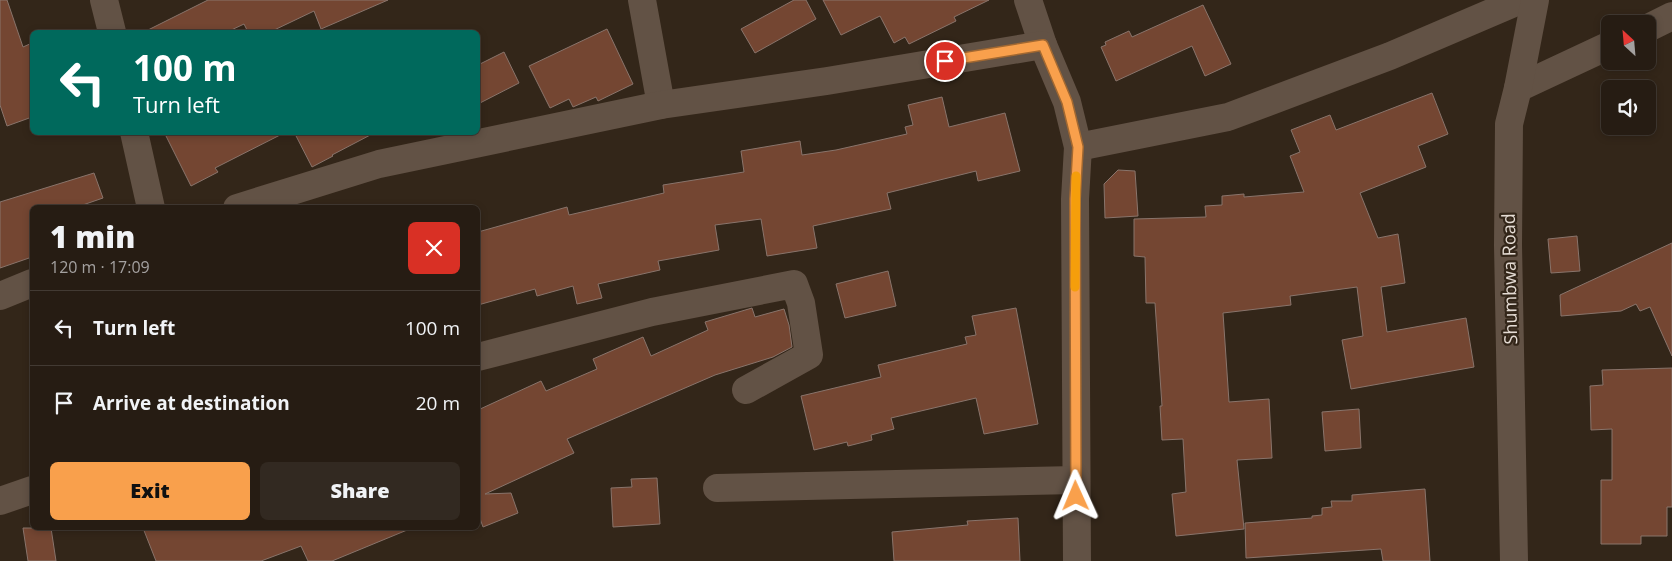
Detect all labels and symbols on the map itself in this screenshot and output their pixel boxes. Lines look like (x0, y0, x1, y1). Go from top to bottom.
north arrow (1601, 15, 1656, 70)
pin (924, 40, 966, 82)
street label: Shumbwa Road (1496, 213, 1522, 345)
position arrow (1049, 469, 1101, 521)

